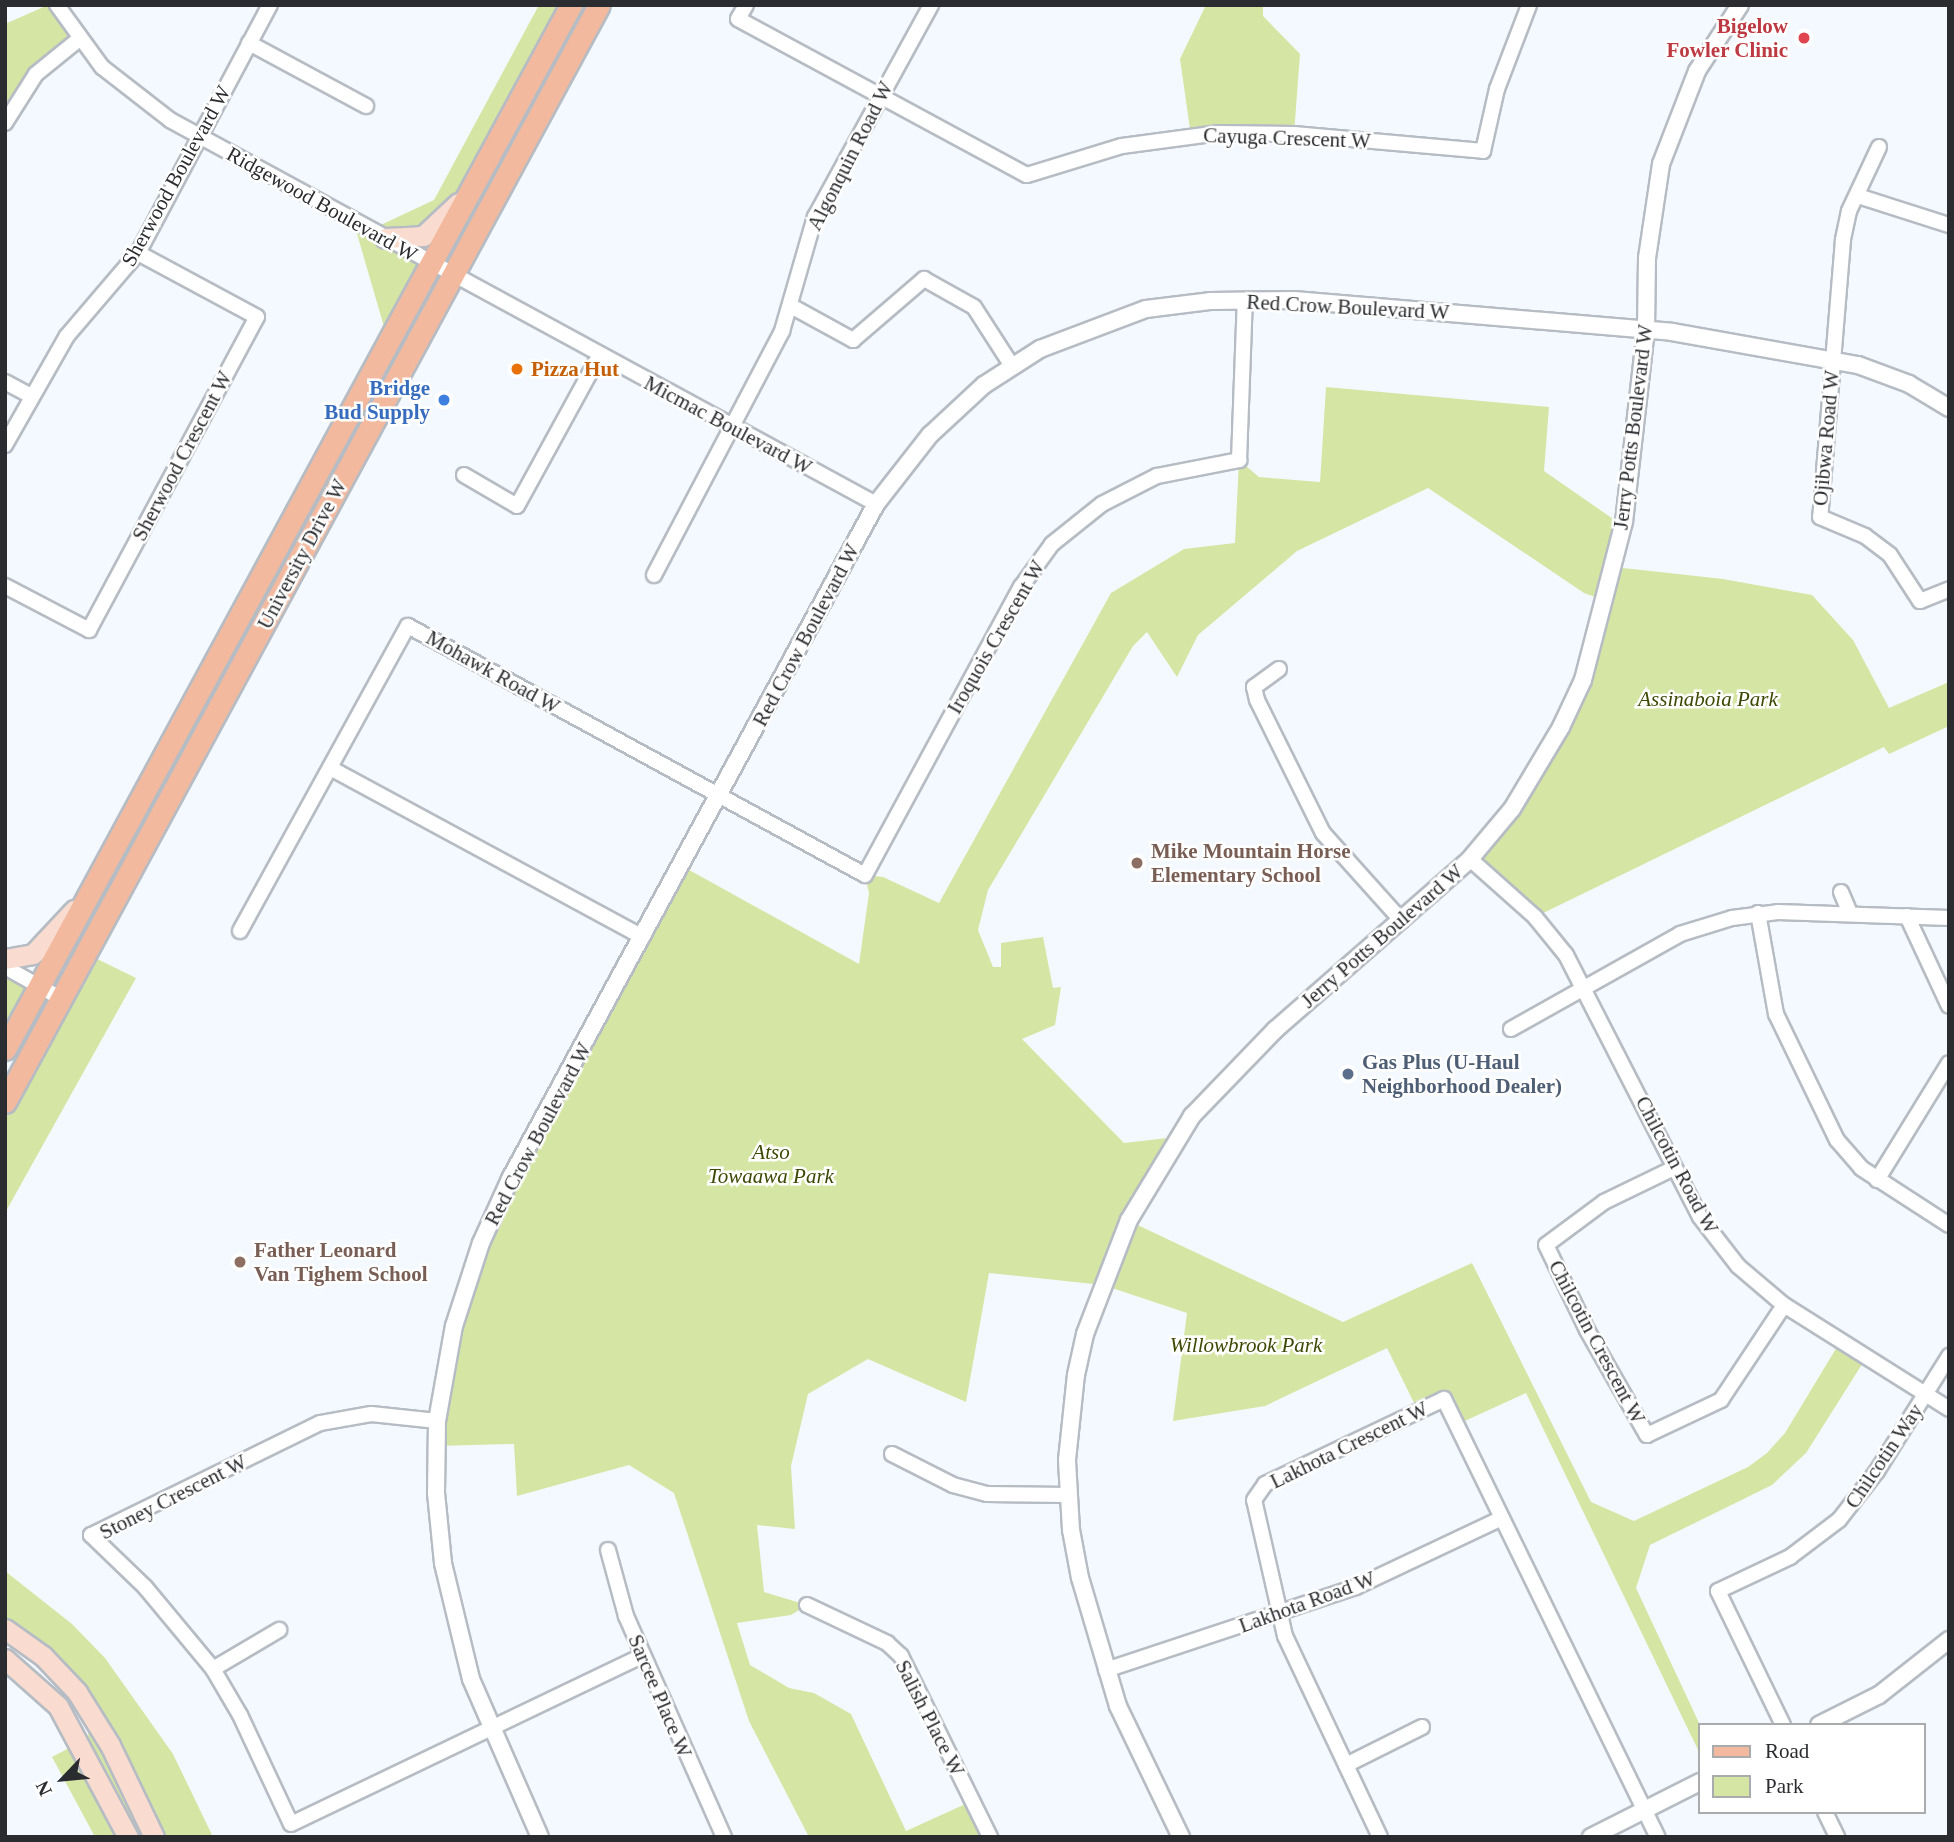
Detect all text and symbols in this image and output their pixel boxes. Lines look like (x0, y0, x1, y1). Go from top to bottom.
place label: Bigelow Fowler Clinic (1666, 13, 1788, 63)
marker: Bigelow Fowler Clinic (1794, 28, 1814, 48)
street label: Algonquin Road W (801, 77, 899, 235)
street label: Sherwood Boulevard W (116, 81, 236, 271)
street label: Cayuga Crescent W (1203, 122, 1371, 154)
street label: Ridgewood Boulevard W (222, 141, 422, 267)
street label: Red Crow Boulevard W (1246, 289, 1450, 325)
street label: Jerry Potts Boulevard W (1608, 323, 1658, 531)
place label: Pizza Hut (531, 356, 619, 382)
marker: Pizza Hut (509, 361, 525, 377)
street label: Sherwood Crescent W (127, 367, 237, 545)
street label: Ojibwa Road W (1808, 369, 1844, 507)
street label: Micmac Boulevard W (640, 370, 816, 480)
place label: Bridge Bud Supply (324, 375, 430, 425)
marker: Bridge Bud Supply (436, 392, 452, 408)
street label: University Drive W (252, 474, 352, 634)
street label: Red Crow Boulevard W (747, 539, 865, 731)
street label: Iroquois Crescent W (942, 555, 1050, 719)
street label: Mohawk Road W (422, 625, 564, 719)
park label: Assinaboia Park (1638, 686, 1778, 712)
place label: Mike Mountain Horse Elementary School (1151, 838, 1350, 888)
marker: Mike Mountain Horse Elementary School (1129, 855, 1145, 871)
street label: Jerry Potts Boulevard W (1296, 859, 1468, 1013)
street label: Red Crow Boulevard W (479, 1038, 597, 1230)
place label: Gas Plus (U-Haul Neighborhood Dealer) (1362, 1049, 1562, 1099)
marker: Gas Plus (U-Haul Neighborhood Dealer) (1340, 1066, 1356, 1082)
street label: Chilcotin Road W (1630, 1092, 1724, 1238)
park label: Atso Towaawa Park (708, 1139, 834, 1189)
place label: Father Leonard Van Tighem School (254, 1237, 428, 1287)
marker: Father Leonard Van Tighem School (232, 1254, 248, 1270)
street label: Chilcotin Crescent W (1543, 1256, 1651, 1428)
park label: Willowbrook Park (1170, 1332, 1322, 1358)
street label: Lakhota Crescent W (1266, 1396, 1432, 1494)
street label: Chilcotin Way (1840, 1399, 1928, 1513)
street label: Stoney Crescent W (95, 1449, 251, 1545)
street label: Lakhota Road W (1235, 1566, 1379, 1638)
street label: Sarcee Place W (623, 1630, 697, 1762)
street label: Salish Place W (890, 1656, 970, 1780)
legend (1699, 1723, 1926, 1814)
text: Road (1765, 1739, 1809, 1763)
north arrow (28, 1744, 98, 1814)
text: Park (1765, 1774, 1804, 1798)
text: N (31, 1778, 56, 1799)

